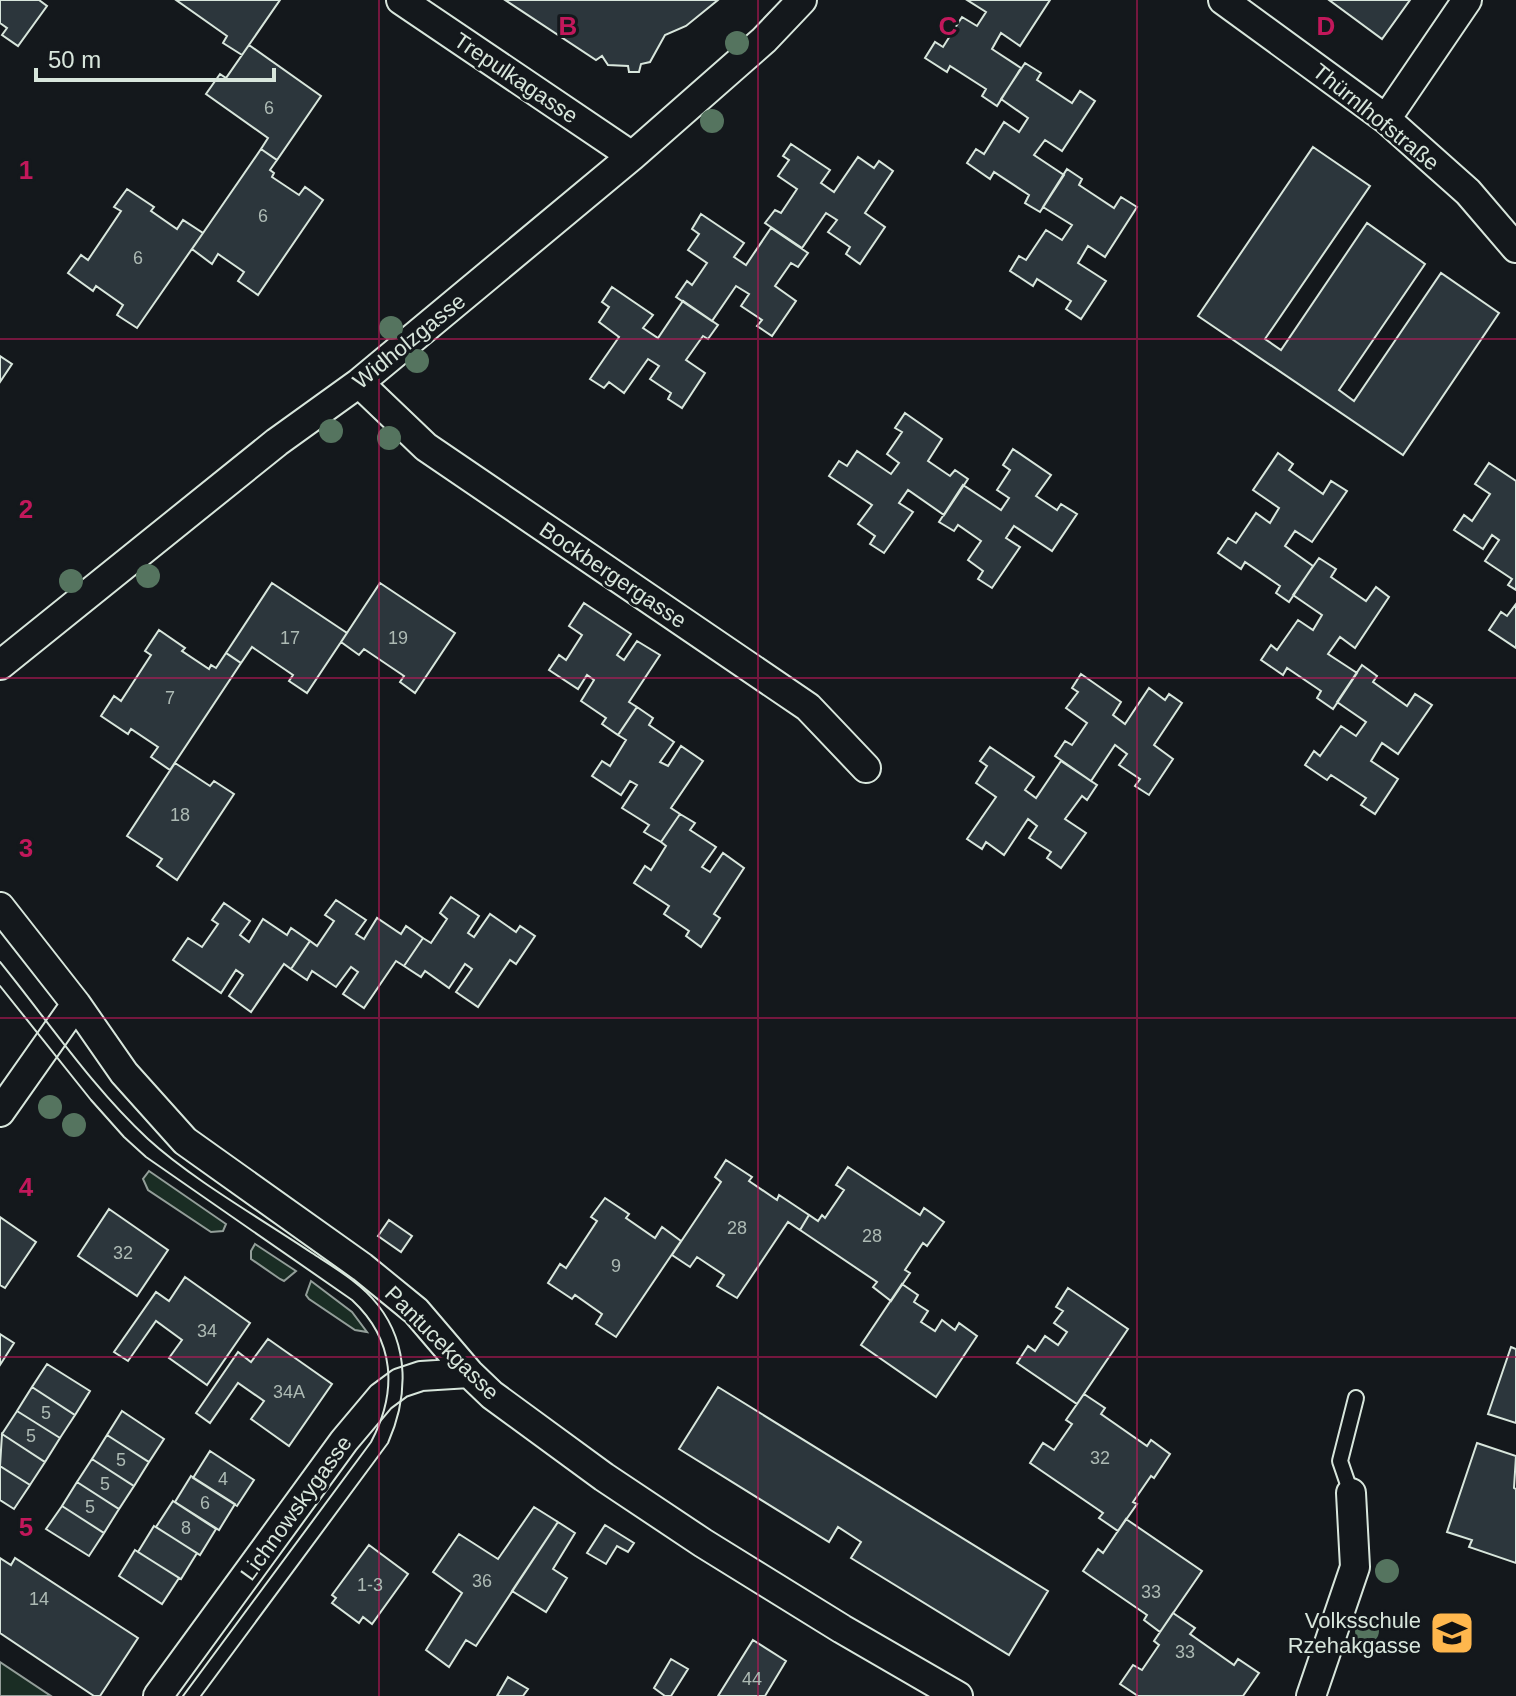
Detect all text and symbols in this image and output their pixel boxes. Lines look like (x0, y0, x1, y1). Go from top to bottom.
text: B (559, 11, 577, 41)
text: C (939, 11, 958, 41)
text: D (1317, 11, 1335, 41)
street label: Trepulkagasse (450, 28, 582, 128)
scale bar (36, 32, 274, 82)
text: 50 m (48, 46, 101, 73)
street label: Thürnlhofstraße (1308, 58, 1444, 176)
house number: 6 (264, 98, 274, 118)
text: 1 (19, 155, 33, 185)
house number: 6 (258, 206, 268, 226)
house number: 6 (133, 248, 143, 268)
street label: Widholzgasse (348, 288, 470, 394)
text: 2 (19, 494, 33, 524)
street label: Bockbergergasse (535, 517, 691, 633)
house number: 17 (280, 628, 300, 648)
house number: 19 (388, 628, 408, 648)
house number: 7 (165, 688, 175, 708)
house number: 18 (170, 805, 190, 825)
text: 3 (19, 833, 33, 863)
text: 4 (19, 1172, 34, 1202)
house number: 28 (727, 1218, 747, 1238)
house number: 28 (862, 1226, 882, 1246)
house number: 32 (113, 1243, 133, 1263)
house number: 9 (611, 1256, 621, 1276)
street label: Pantucekgasse (380, 1281, 504, 1405)
house number: 34 (197, 1321, 217, 1341)
house number: 34A (273, 1382, 305, 1402)
house number: 5 (41, 1403, 51, 1423)
house number: 5 (26, 1426, 36, 1446)
street label: Lichnowskygasse (235, 1431, 357, 1585)
house number: 32 (1090, 1448, 1110, 1468)
house number: 5 (116, 1450, 126, 1470)
house number: 4 (218, 1469, 228, 1489)
house number: 5 (100, 1474, 110, 1494)
house number: 6 (200, 1493, 210, 1513)
house number: 5 (85, 1497, 95, 1517)
text: 5 (19, 1512, 33, 1542)
house number: 8 (181, 1518, 191, 1538)
house number: 36 (472, 1571, 492, 1591)
house number: 1-3 (357, 1575, 383, 1595)
house number: 33 (1141, 1582, 1161, 1602)
house number: 14 (29, 1589, 49, 1609)
place label: Volksschule Rzehakgasse (1288, 1608, 1421, 1658)
school or university icon: Volksschule Rzehakgasse (1428, 1609, 1476, 1657)
house number: 33 (1175, 1642, 1195, 1662)
house number: 44 (742, 1669, 762, 1689)

